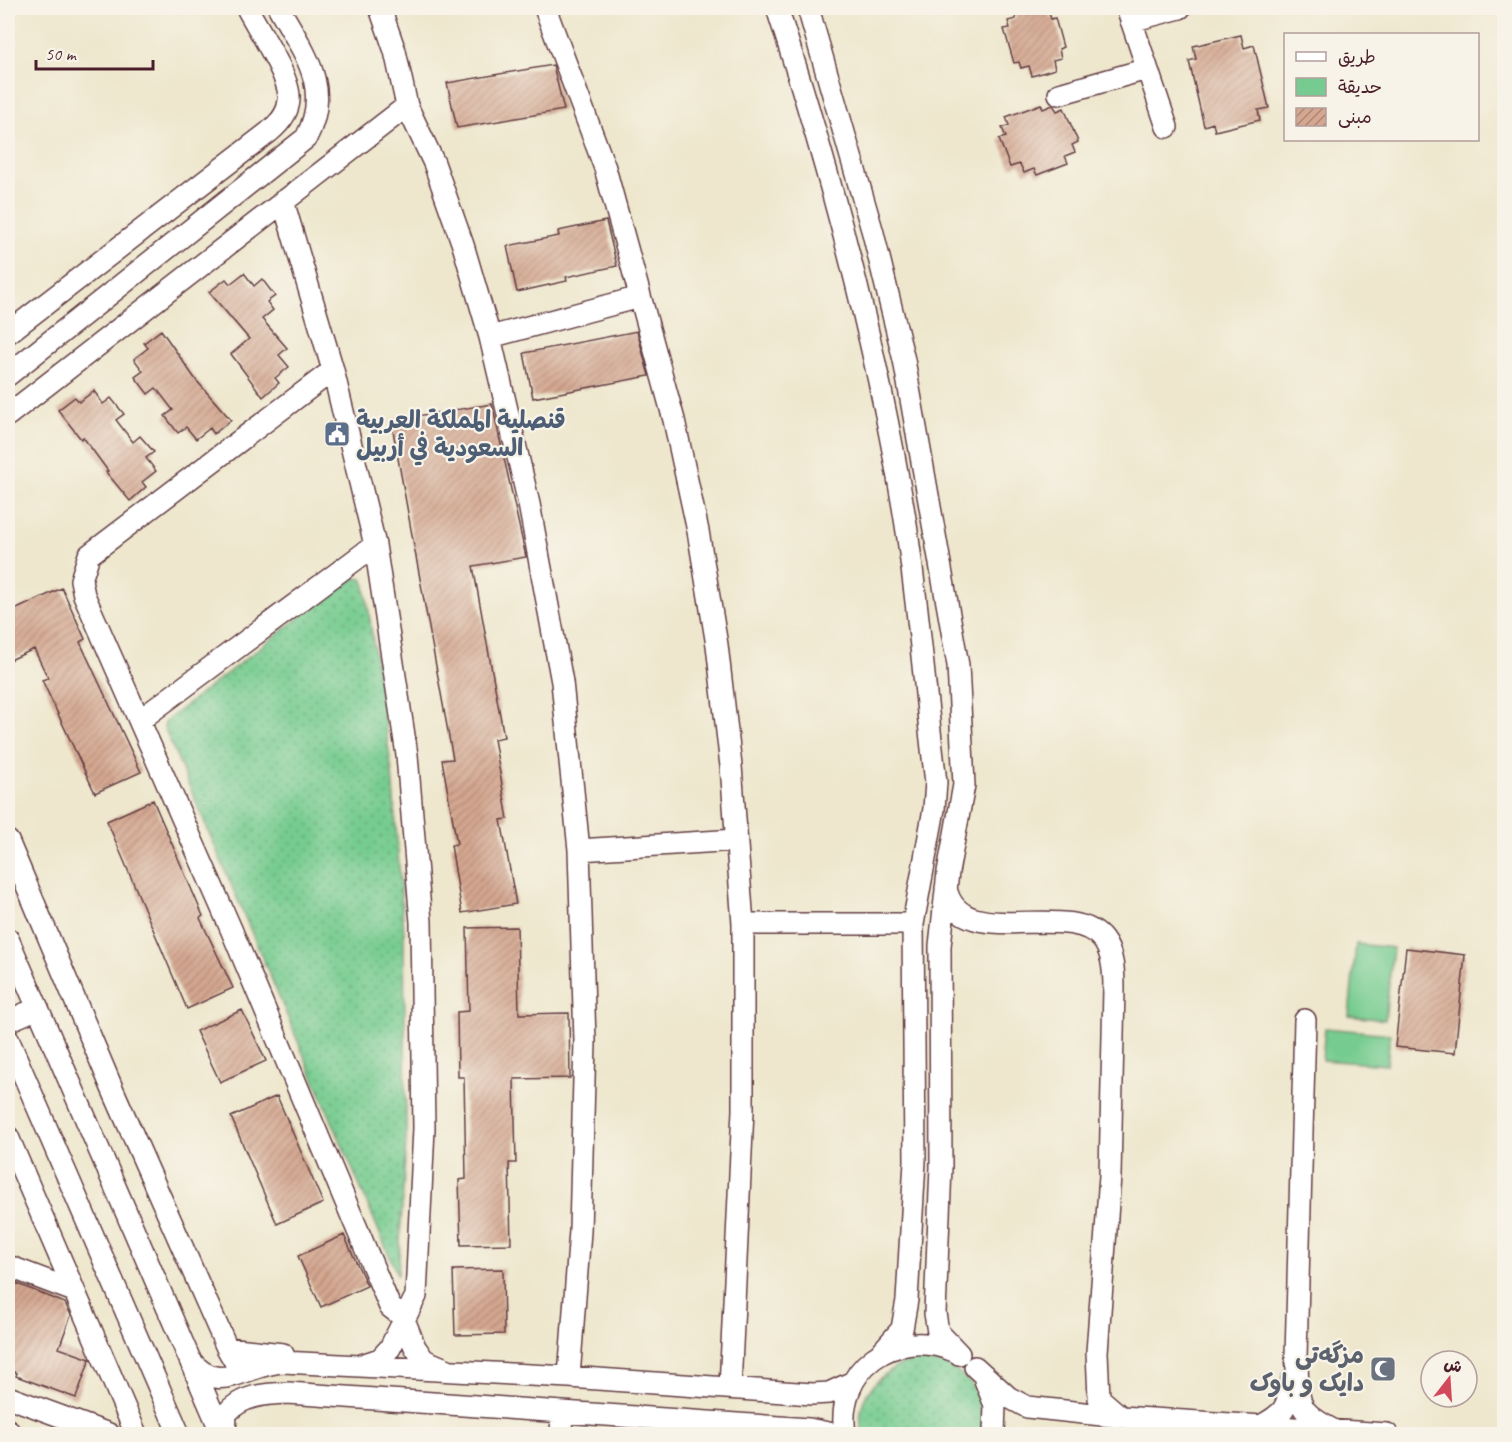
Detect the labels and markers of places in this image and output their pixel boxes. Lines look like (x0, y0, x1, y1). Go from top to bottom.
place label: قنصلية المملكة العربية السعودية في أربيل (356, 405, 566, 466)
public building icon: قنصلية المملكة العربية السعودية في أربيل (322, 419, 352, 449)
place label: مزگەتی دایک و باوک (1250, 1340, 1364, 1398)
mosque icon: مزگەتی دایک و باوک (1368, 1354, 1398, 1384)

